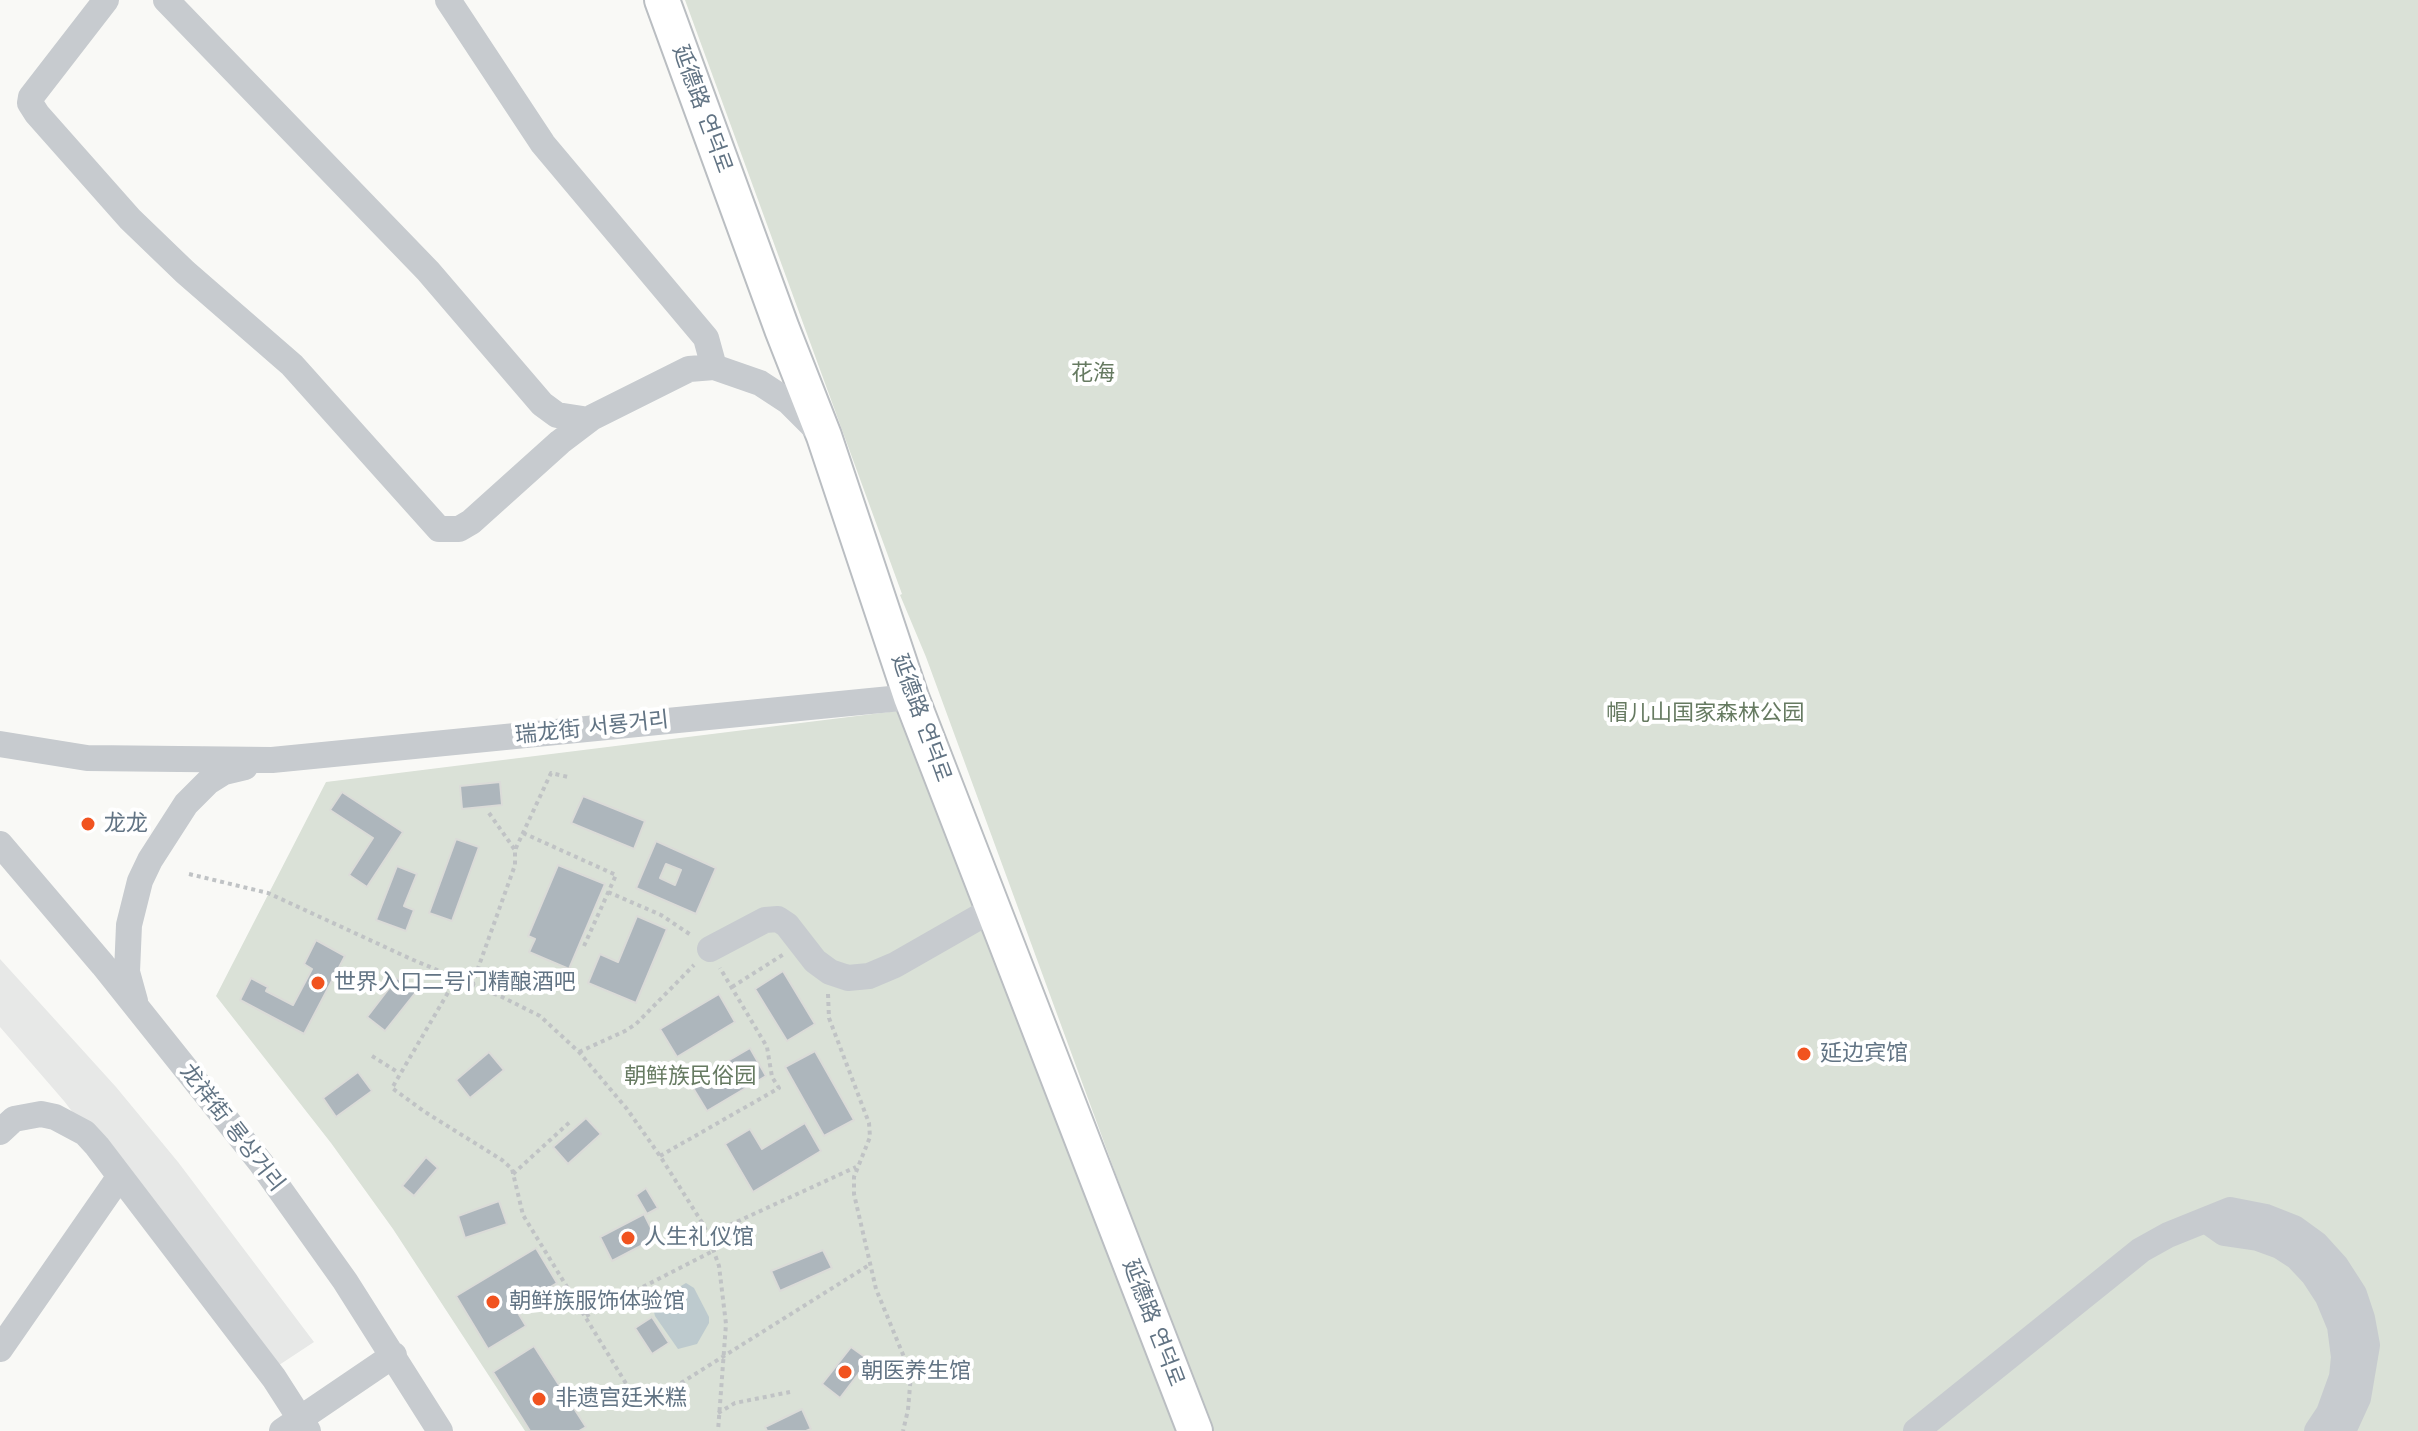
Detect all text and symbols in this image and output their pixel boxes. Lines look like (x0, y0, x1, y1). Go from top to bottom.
street label: 延德路 연덕로 (667, 41, 737, 177)
park label: 花海 (1071, 361, 1115, 387)
street label: 延德路 연덕로 (886, 650, 956, 786)
park label: 帽儿山国家森林公园 (1606, 701, 1804, 727)
street label: 瑞龙街 서룡거리 (514, 707, 670, 749)
place label: 龙龙 (104, 811, 148, 837)
marker: 龙龙 (79, 815, 97, 833)
place label: 世界入口二号门精酿酒吧 (334, 970, 576, 996)
marker: 世界入口二号门精酿酒吧 (309, 974, 327, 992)
place label: 延边宾馆 (1820, 1041, 1908, 1067)
marker: 延边宾馆 (1795, 1045, 1813, 1063)
street label: 龙祥街 룡상거리 (174, 1059, 290, 1197)
park label: 朝鲜族民俗园 (624, 1064, 756, 1090)
place label: 人生礼仪馆 (644, 1225, 754, 1251)
marker: 人生礼仪馆 (619, 1229, 637, 1247)
street label: 延德路 연덕로 (1117, 1256, 1189, 1390)
place label: 朝鲜族服饰体验馆 (509, 1289, 685, 1315)
marker: 朝鲜族服饰体验馆 (484, 1293, 502, 1311)
place label: 朝医养生馆 (861, 1359, 971, 1385)
marker: 朝医养生馆 (836, 1363, 854, 1381)
place label: 非遗宫廷米糕 (555, 1386, 687, 1412)
marker: 非遗宫廷米糕 (530, 1390, 548, 1408)

